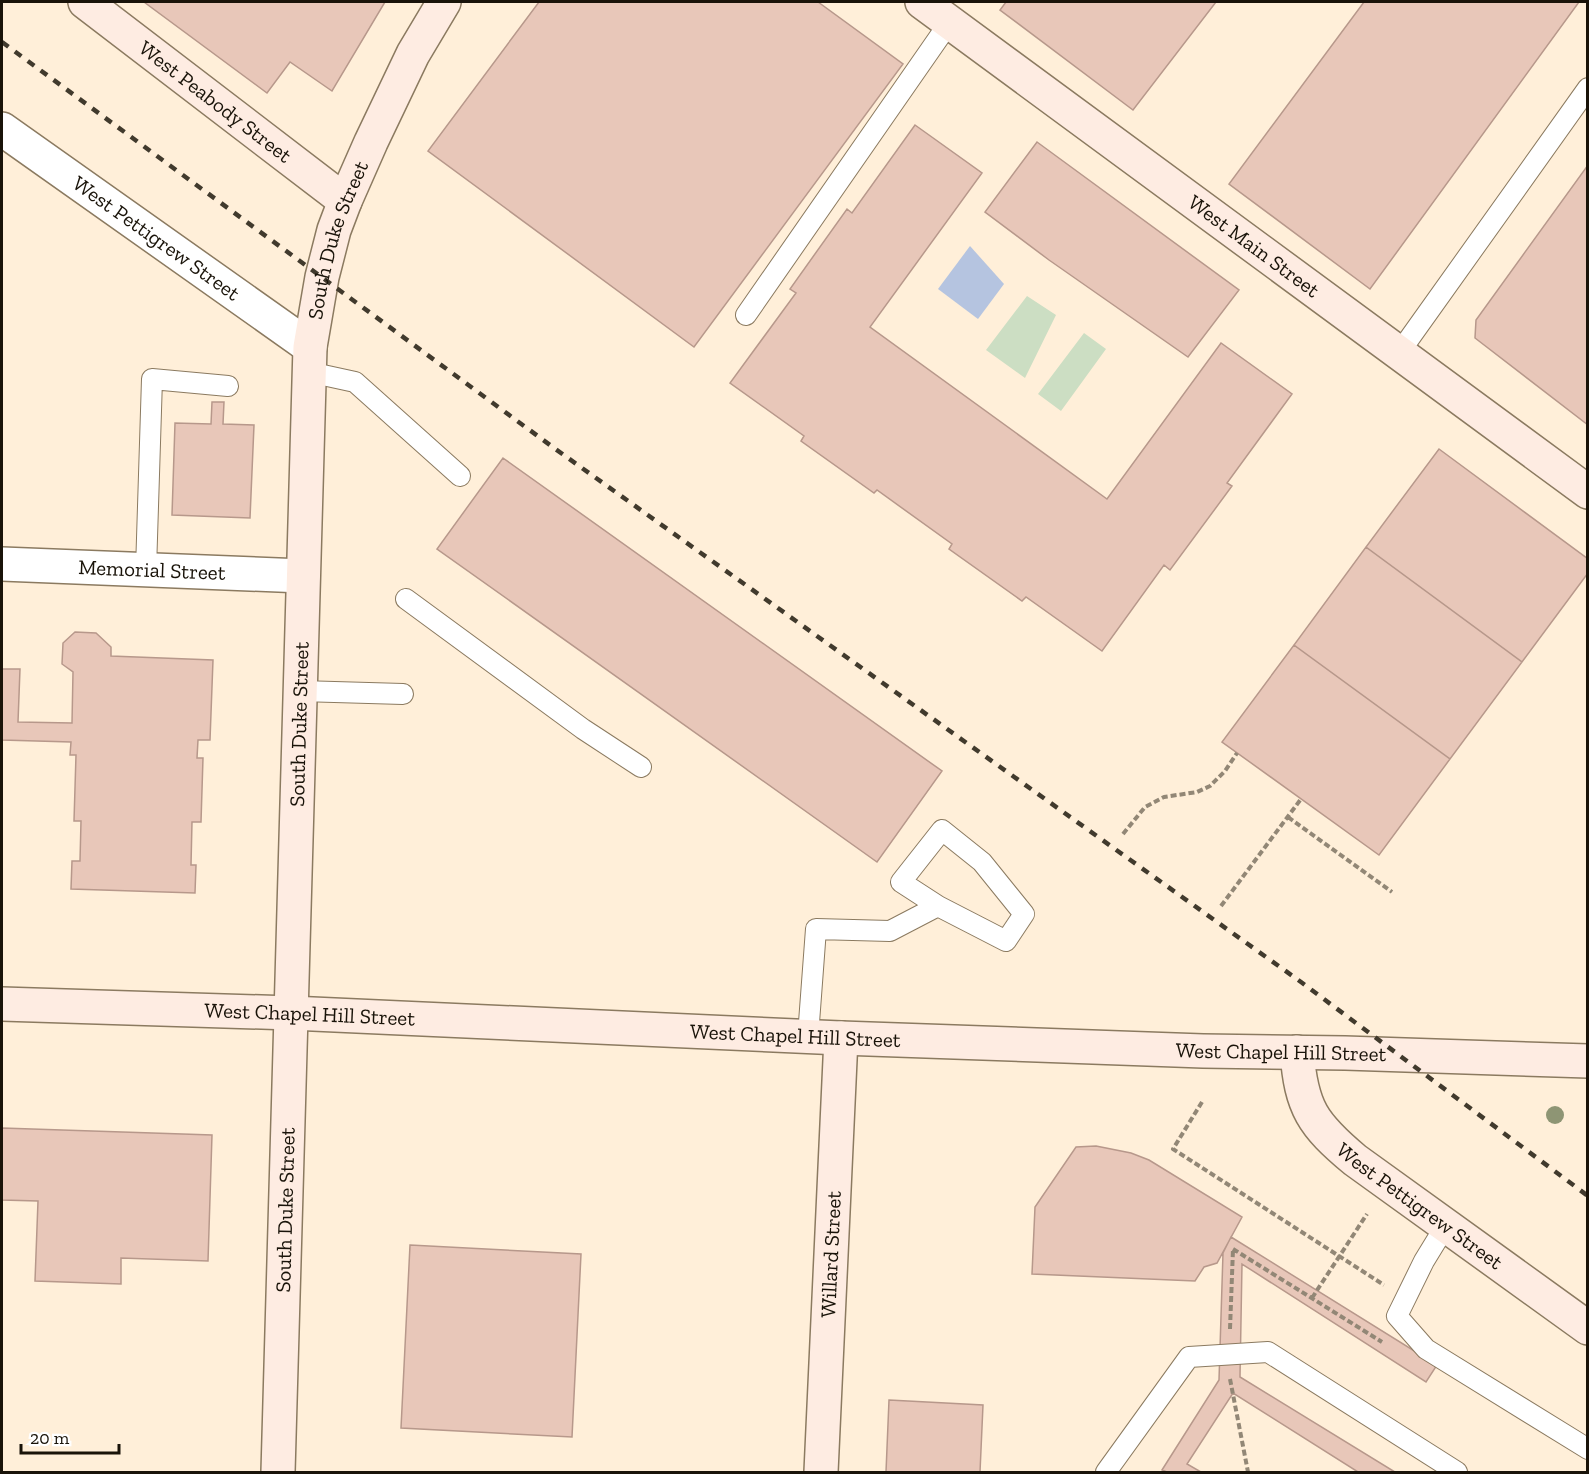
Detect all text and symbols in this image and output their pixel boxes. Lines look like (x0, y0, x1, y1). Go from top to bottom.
street label: West Peabody Street (134, 35, 297, 168)
street label: South Duke Street (302, 157, 373, 321)
street label: West Pettigrew Street (68, 170, 245, 306)
street label: West Main Street (1184, 189, 1325, 302)
street label: Memorial Street (78, 554, 226, 585)
street label: South Duke Street (284, 641, 314, 807)
street label: West Chapel Hill Street (204, 997, 416, 1031)
street label: West Chapel Hill Street (690, 1018, 901, 1052)
street label: West Chapel Hill Street (1175, 1037, 1387, 1066)
street label: South Duke Street (270, 1127, 300, 1293)
street label: West Pettigrew Street (1332, 1137, 1508, 1274)
street label: Willard Street (815, 1190, 846, 1318)
scale bar (21, 1417, 118, 1455)
text: 20 m (30, 1427, 70, 1449)

